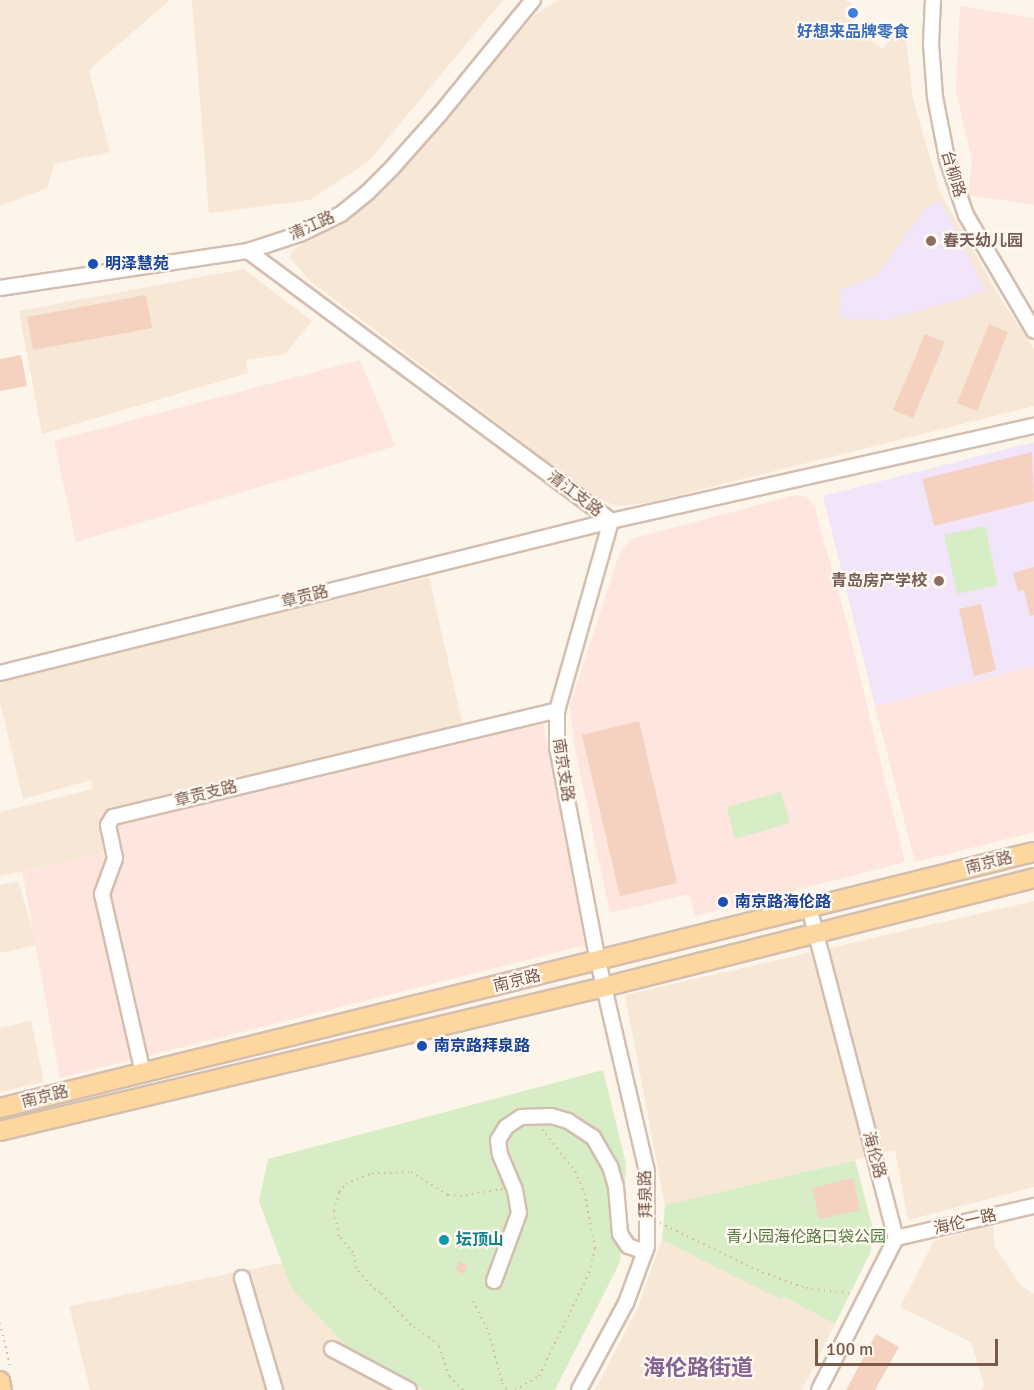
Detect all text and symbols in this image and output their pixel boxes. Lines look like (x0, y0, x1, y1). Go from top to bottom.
marker: 好想来品牌零食 (846, 6, 860, 20)
place label: 好想来品牌零食 (797, 22, 909, 42)
street label: 台柳路 (937, 148, 969, 200)
street label: 清江路 (286, 207, 338, 245)
place label: 春天幼儿园 (943, 231, 1023, 251)
marker: 春天幼儿园 (924, 234, 938, 248)
place label: 明泽慧苑 (105, 254, 169, 274)
marker: 明泽慧苑 (86, 257, 100, 271)
street label: 清江支路 (544, 467, 606, 521)
place label: 青岛房产学校 (831, 571, 927, 591)
marker: 青岛房产学校 (932, 574, 946, 588)
street label: 章贡路 (279, 582, 331, 612)
street label: 南京支路 (549, 737, 577, 803)
street label: 章贡支路 (173, 777, 239, 811)
street label: 南京路 (963, 848, 1015, 878)
place label: 南京路海伦路 (735, 892, 831, 912)
marker: 南京路海伦路 (716, 895, 730, 909)
street label: 南京路 (491, 966, 543, 996)
place label: 南京路拜泉路 (434, 1036, 530, 1056)
marker: 南京路拜泉路 (415, 1039, 429, 1053)
street label: 南京路 (19, 1082, 71, 1112)
street label: 海伦路 (859, 1129, 889, 1181)
street label: 拜泉路 (636, 1170, 656, 1218)
street label: 海伦一路 (932, 1205, 998, 1239)
park label: 青小园海伦路口袋公园 (726, 1227, 886, 1247)
place label: 坛顶山 (456, 1230, 504, 1250)
marker: 坛顶山 (437, 1233, 451, 1247)
scale bar (818, 1327, 1001, 1365)
text: 100 m (826, 1338, 873, 1360)
district label: 海伦路街道 (643, 1355, 753, 1381)

